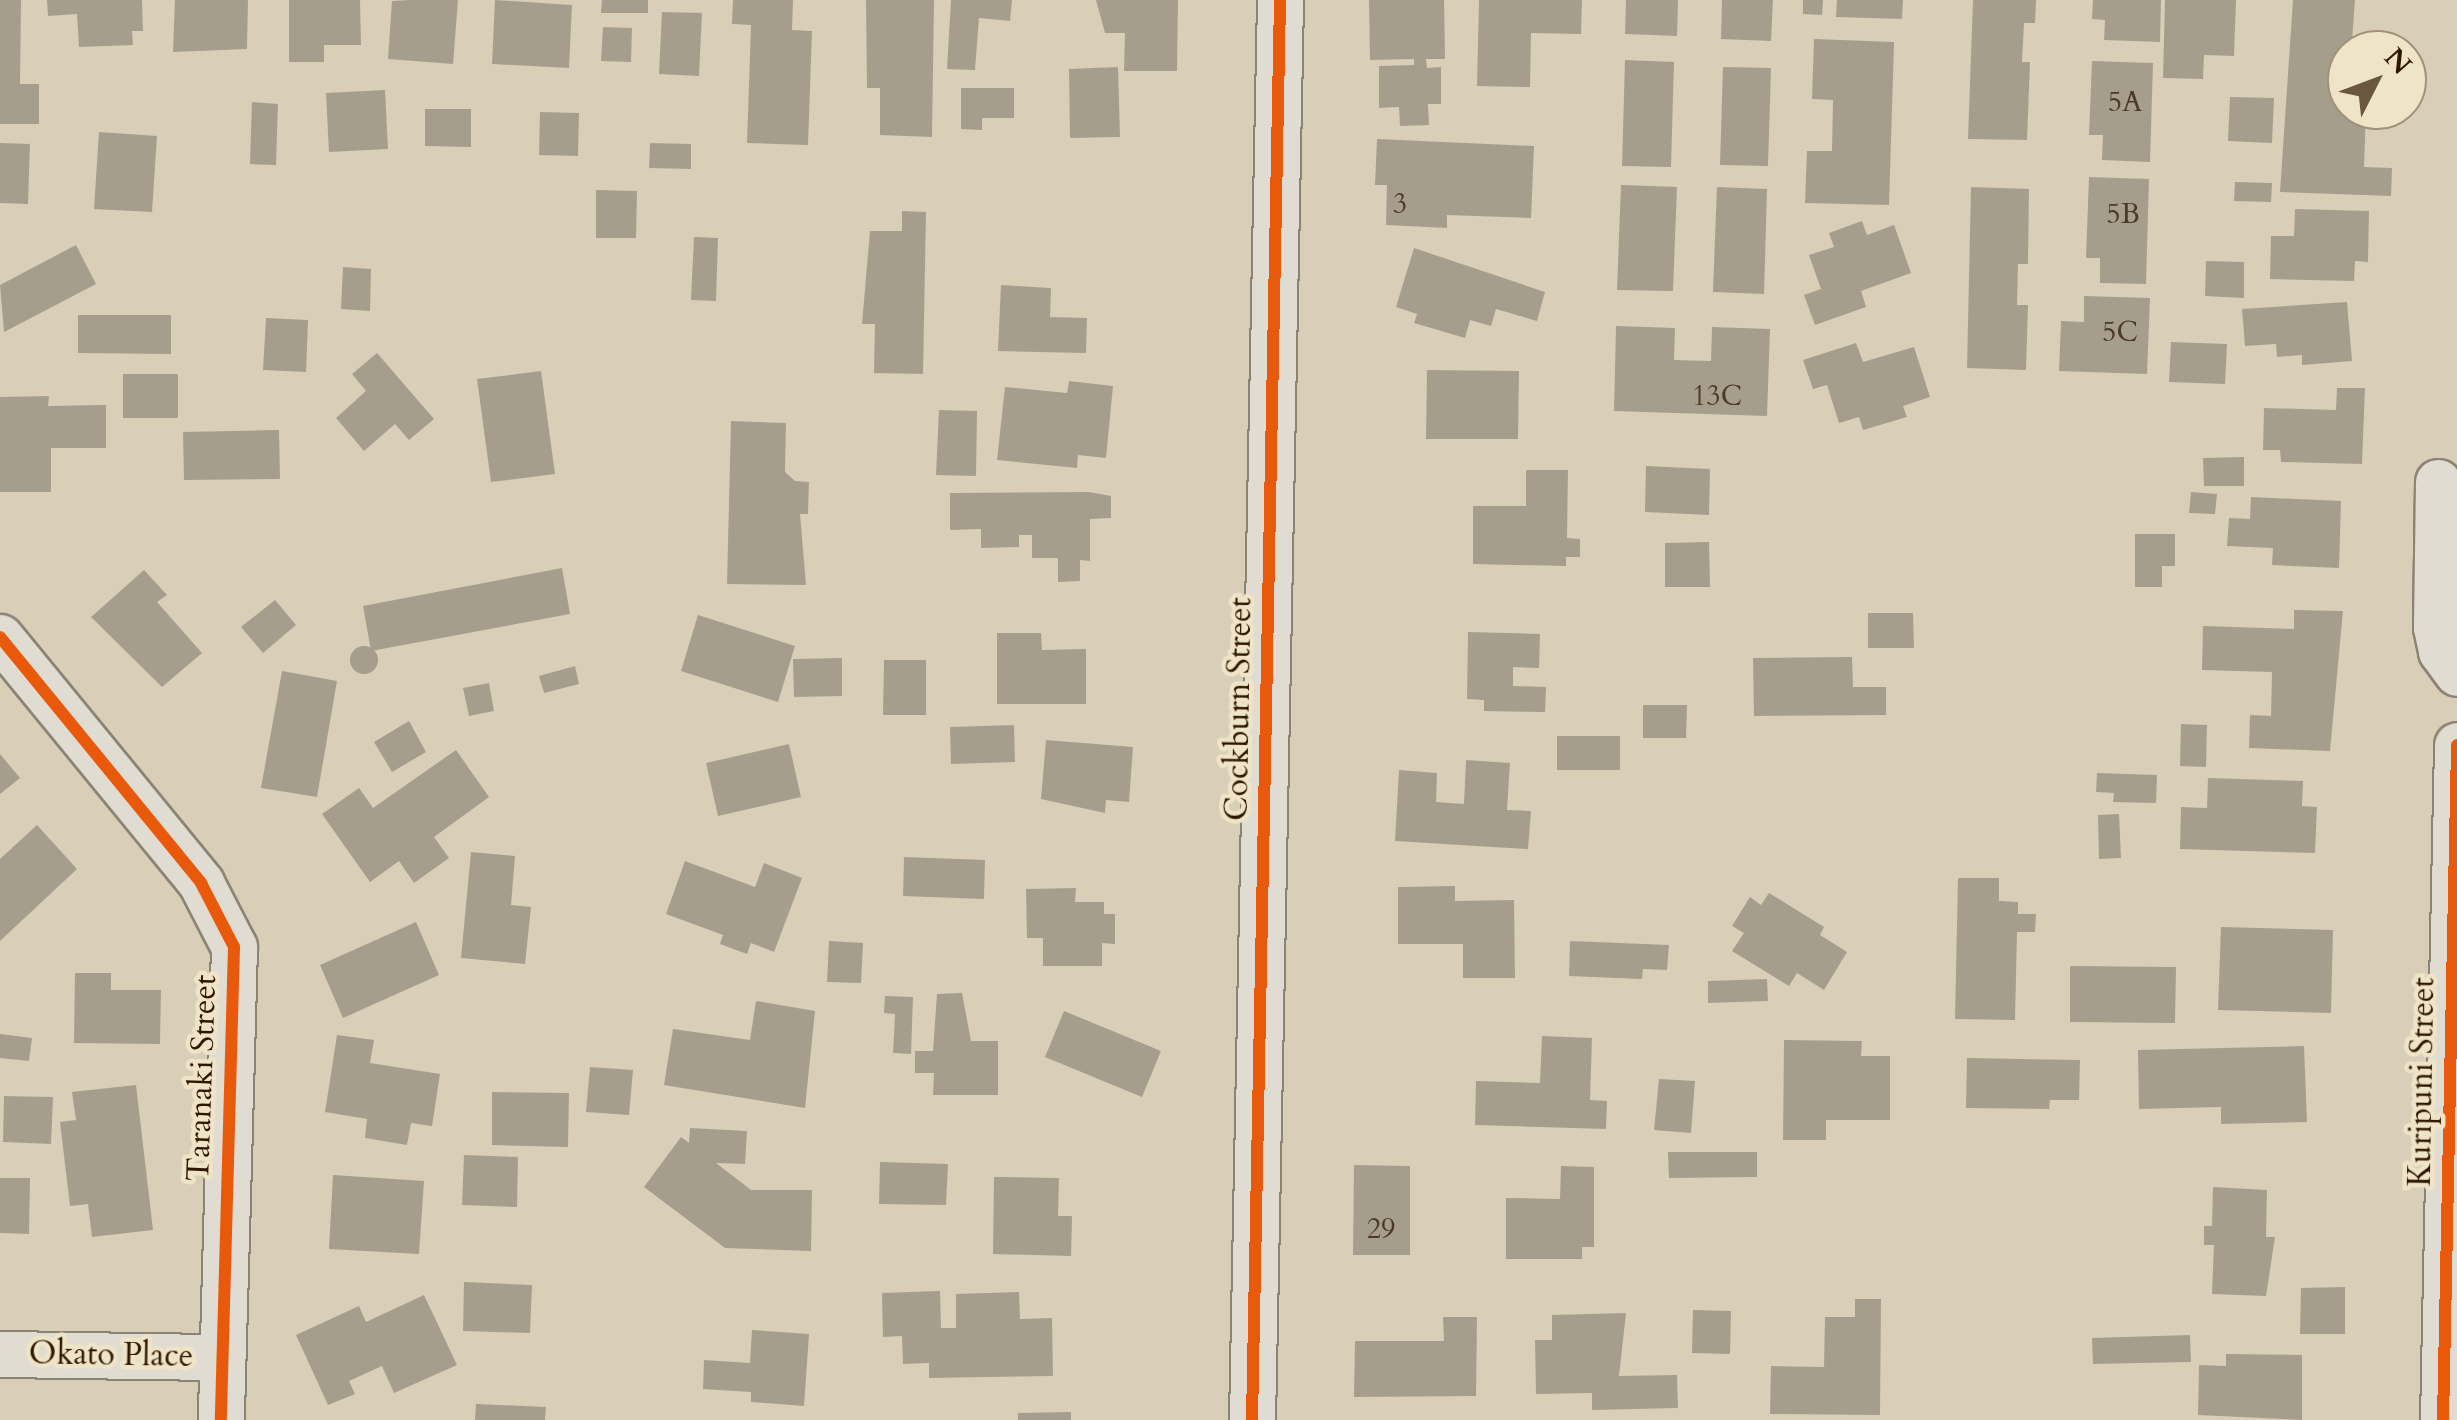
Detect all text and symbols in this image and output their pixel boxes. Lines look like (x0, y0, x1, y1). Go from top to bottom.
north arrow (2327, 30, 2427, 130)
text: N (2376, 40, 2420, 83)
house number: 5A (2108, 85, 2142, 119)
house number: 3 (1393, 187, 1407, 221)
house number: 5B (2106, 197, 2140, 231)
house number: 5C (2102, 315, 2138, 349)
house number: 13C (1692, 379, 1742, 413)
street label: Cockburn Street (1218, 597, 1260, 821)
street label: Taranaki Street (179, 974, 225, 1182)
street label: Kuripuni Street (2401, 977, 2443, 1187)
house number: 29 (1367, 1212, 1395, 1246)
street label: Okato Place (28, 1334, 194, 1376)

